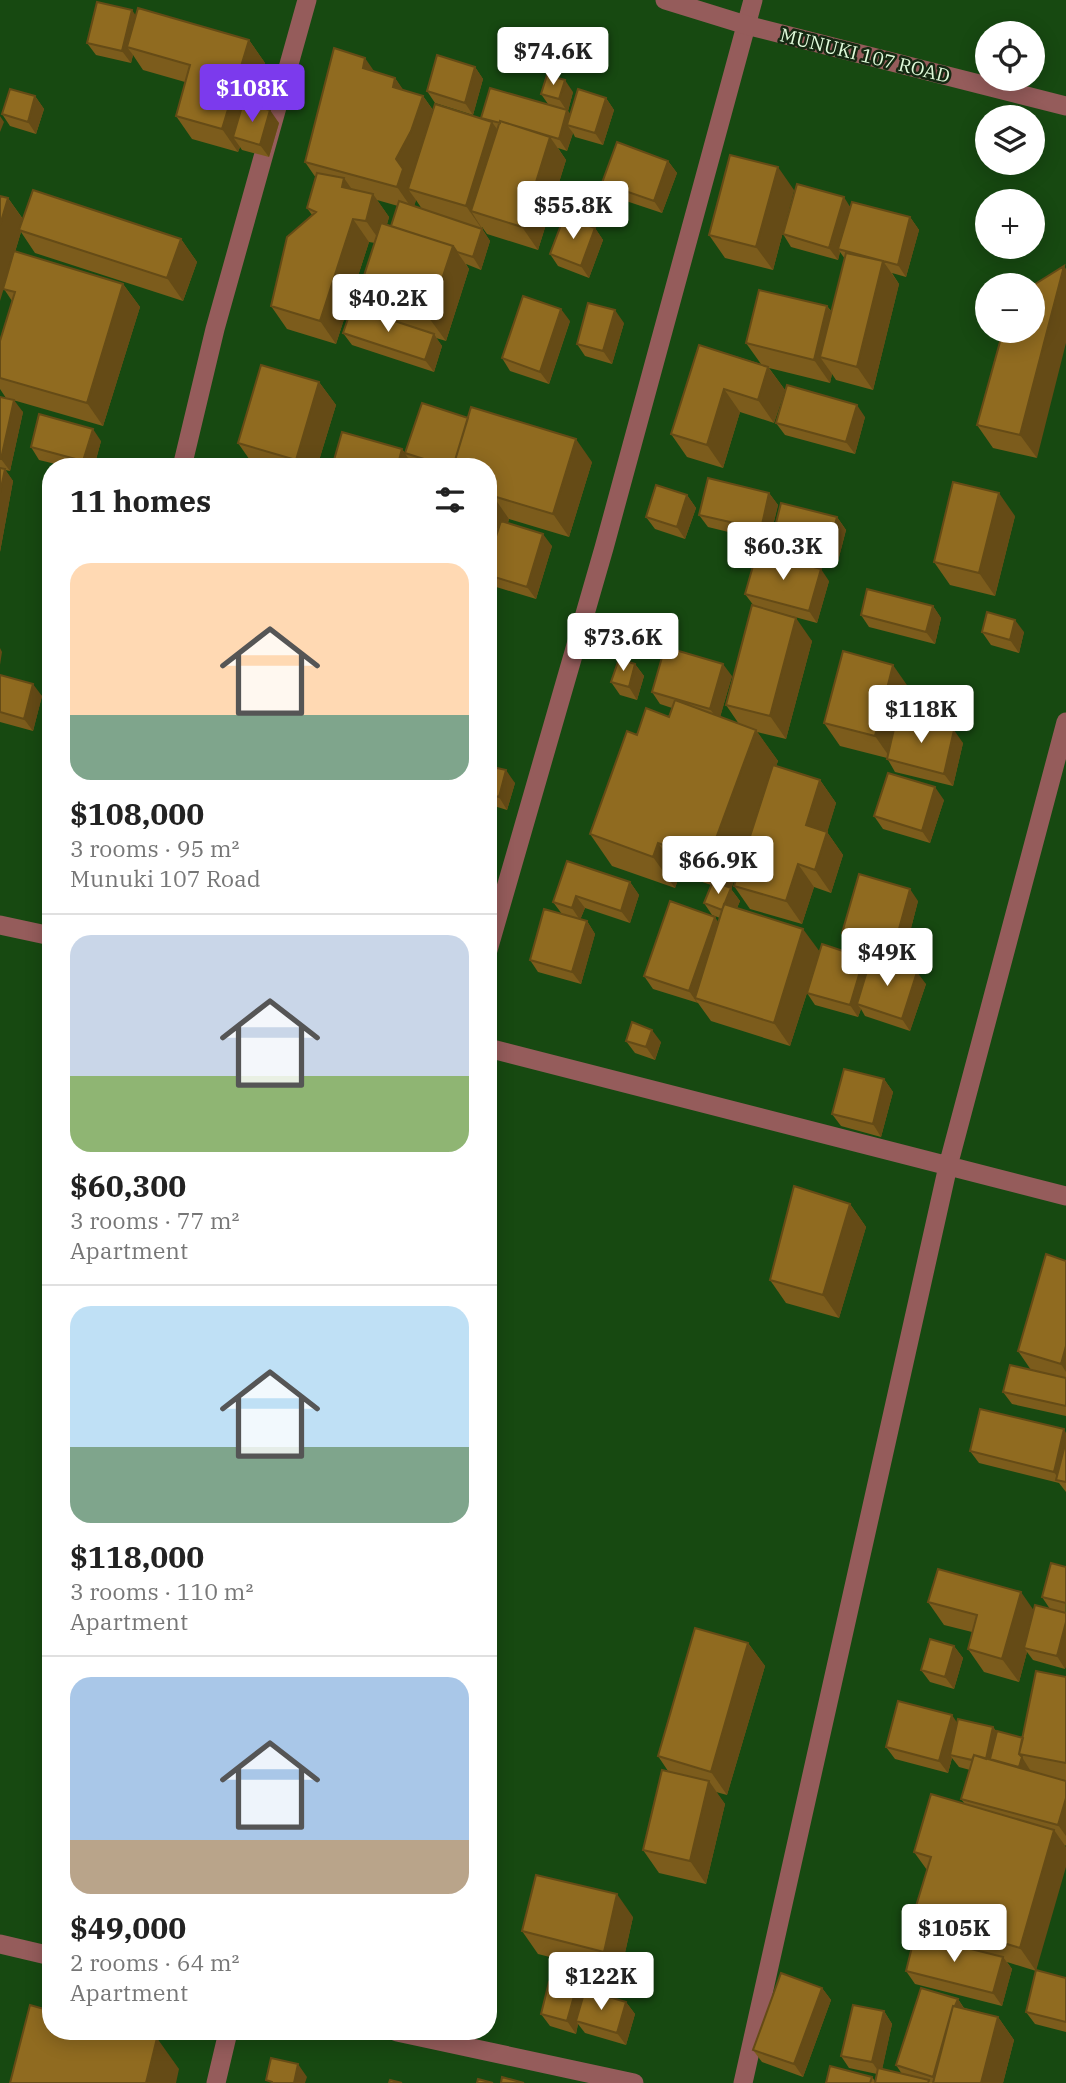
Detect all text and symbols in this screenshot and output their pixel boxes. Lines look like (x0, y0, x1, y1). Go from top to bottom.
map controls (975, 21, 1045, 343)
button: locate (975, 21, 1045, 91)
street label: MUNUKI 107 ROAD (777, 22, 953, 88)
pin: $74.6K (496, 28, 610, 87)
text: $74.6K (513, 35, 593, 65)
pin: $108K (203, 64, 301, 124)
text: $108K (216, 72, 288, 102)
button: layers (975, 105, 1045, 175)
pin: $55.8K (516, 182, 630, 241)
text: $55.8K (533, 189, 613, 219)
button: + (975, 189, 1045, 259)
button: − (975, 273, 1045, 343)
pin: $40.2K (331, 274, 445, 334)
text: $40.2K (348, 282, 428, 312)
text: 11 homes (70, 481, 211, 520)
icon: filters (431, 481, 469, 519)
pin: $60.3K (726, 522, 840, 582)
text: $60.3K (743, 530, 823, 560)
icon: home (207, 608, 333, 734)
pin: $73.6K (566, 614, 680, 673)
text: $73.6K (583, 621, 663, 651)
pin: $118K (872, 686, 970, 745)
text: $118K (885, 693, 957, 723)
text: $108,000 (70, 794, 204, 833)
text: 3 rooms · 95 m² (70, 833, 240, 863)
pin: $66.9K (661, 836, 775, 896)
text: $66.9K (678, 844, 758, 874)
text: Munuki 107 Road (70, 863, 261, 893)
pin: $49K (846, 928, 928, 988)
text: $49K (858, 936, 916, 966)
icon: home (207, 980, 333, 1106)
text: $60,300 (70, 1166, 186, 1205)
text: 3 rooms · 77 m² (70, 1205, 240, 1235)
text: Apartment (70, 1235, 188, 1265)
icon: home (207, 1351, 333, 1477)
text: $118,000 (70, 1537, 204, 1576)
text: 3 rooms · 110 m² (70, 1576, 253, 1606)
text: Apartment (70, 1606, 188, 1636)
icon: home (207, 1722, 333, 1848)
pin: $105K (905, 1904, 1003, 1964)
text: $49,000 (70, 1908, 186, 1947)
text: $105K (918, 1912, 990, 1942)
text: 2 rooms · 64 m² (70, 1947, 240, 1977)
pin: $122K (552, 1952, 650, 2012)
text: $122K (565, 1960, 637, 1990)
text: Apartment (70, 1977, 188, 2007)

